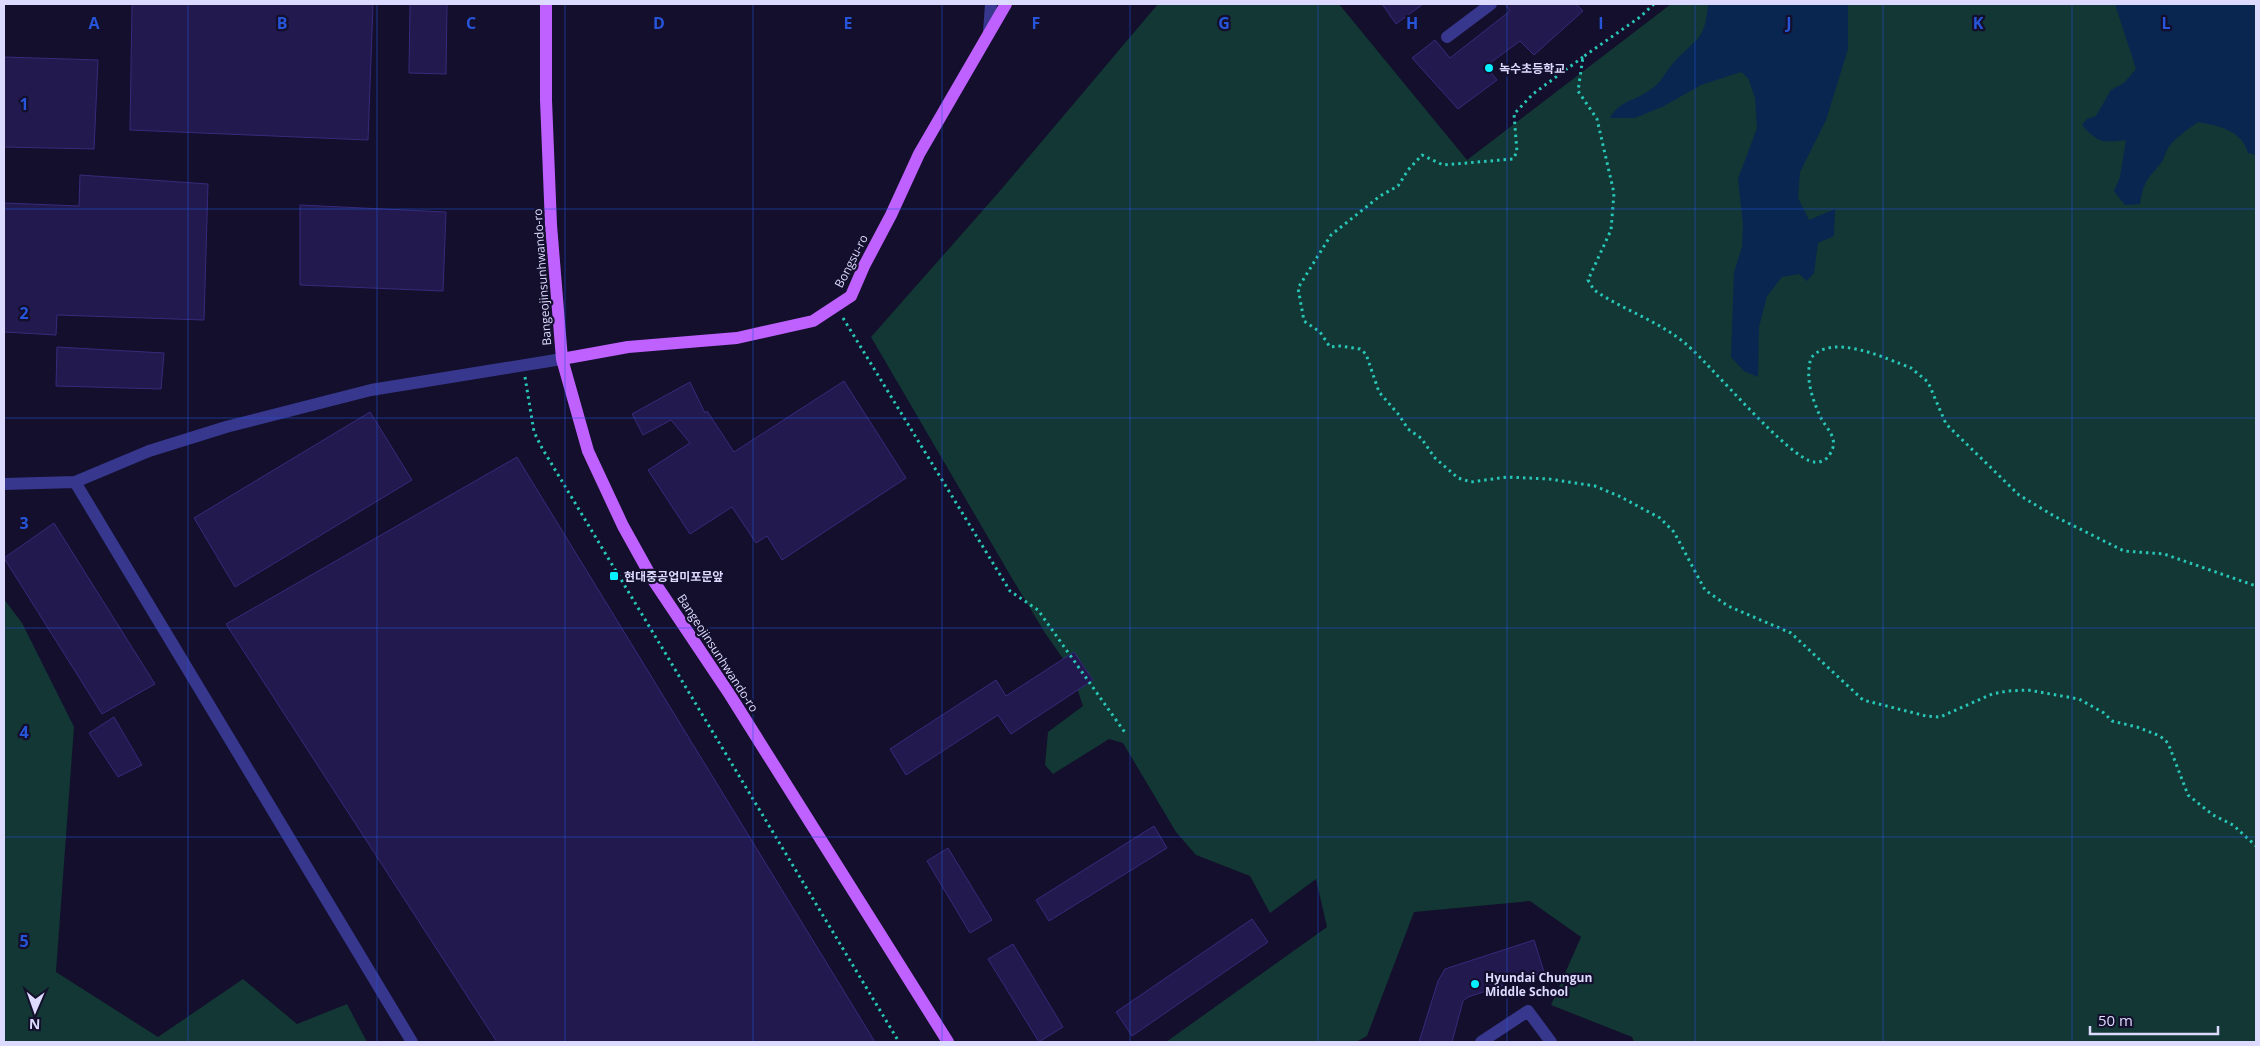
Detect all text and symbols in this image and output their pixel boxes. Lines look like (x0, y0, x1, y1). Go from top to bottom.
text: A (88, 12, 100, 34)
text: B (277, 12, 287, 34)
text: C (466, 12, 476, 34)
text: D (653, 12, 665, 34)
text: E (844, 12, 853, 34)
text: F (1032, 12, 1040, 34)
text: G (1218, 12, 1230, 34)
text: H (1406, 12, 1418, 34)
text: I (1598, 12, 1604, 34)
text: J (1784, 12, 1792, 34)
text: K (1973, 12, 1984, 34)
text: L (2161, 12, 2171, 34)
place label: 녹수초등학교 (1499, 60, 1565, 77)
marker: 녹수초등학교 (1483, 62, 1495, 74)
text: 1 (19, 93, 29, 115)
street label: Bangeojinsunhwando-ro (529, 208, 555, 346)
street label: Bongsu-ro (830, 231, 872, 291)
text: 2 (19, 302, 29, 324)
text: 3 (19, 512, 29, 534)
place label: 현대중공업미포문앞 (624, 568, 723, 585)
marker: 현대중공업미포문앞 (608, 570, 620, 582)
street label: Bangeojinsunhwando-ro (673, 591, 763, 715)
text: 4 (19, 721, 29, 743)
text: 5 (19, 930, 29, 952)
place label: Hyundai Chungun Middle School (1485, 969, 1592, 1000)
marker: Hyundai Chungun Middle School (1469, 978, 1481, 990)
north arrow (10, 986, 60, 1036)
scale bar (2090, 1004, 2218, 1036)
text: 50 m (2098, 1010, 2133, 1030)
text: N (29, 1015, 41, 1034)

